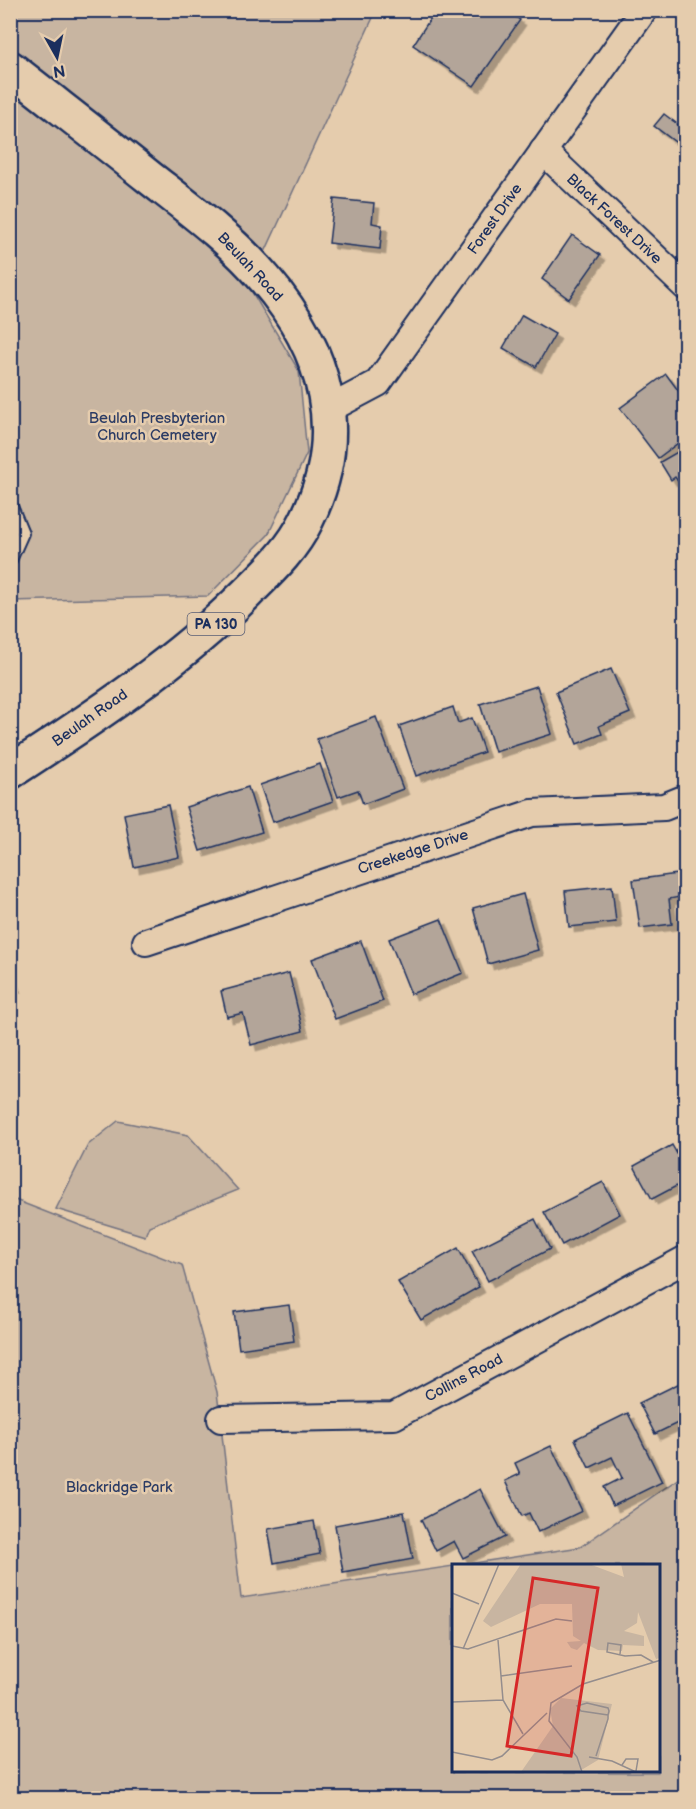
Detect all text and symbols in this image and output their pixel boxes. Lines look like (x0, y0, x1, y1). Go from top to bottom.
north arrow (27, 27, 87, 87)
text: N (52, 60, 67, 81)
street label: Black Forest Drive (562, 170, 666, 268)
street label: Forest Drive (464, 180, 526, 258)
street label: Beulah Road (213, 228, 287, 306)
park label: Beulah Presbyterian Church Cemetery (89, 409, 225, 445)
road number: PA 130 (188, 613, 244, 635)
street label: Beulah Road (49, 685, 131, 751)
street label: Creekedge Drive (355, 825, 471, 879)
street label: Collins Road (422, 1350, 506, 1406)
park label: Blackridge Park (66, 1478, 173, 1497)
inset map (452, 1564, 660, 1773)

